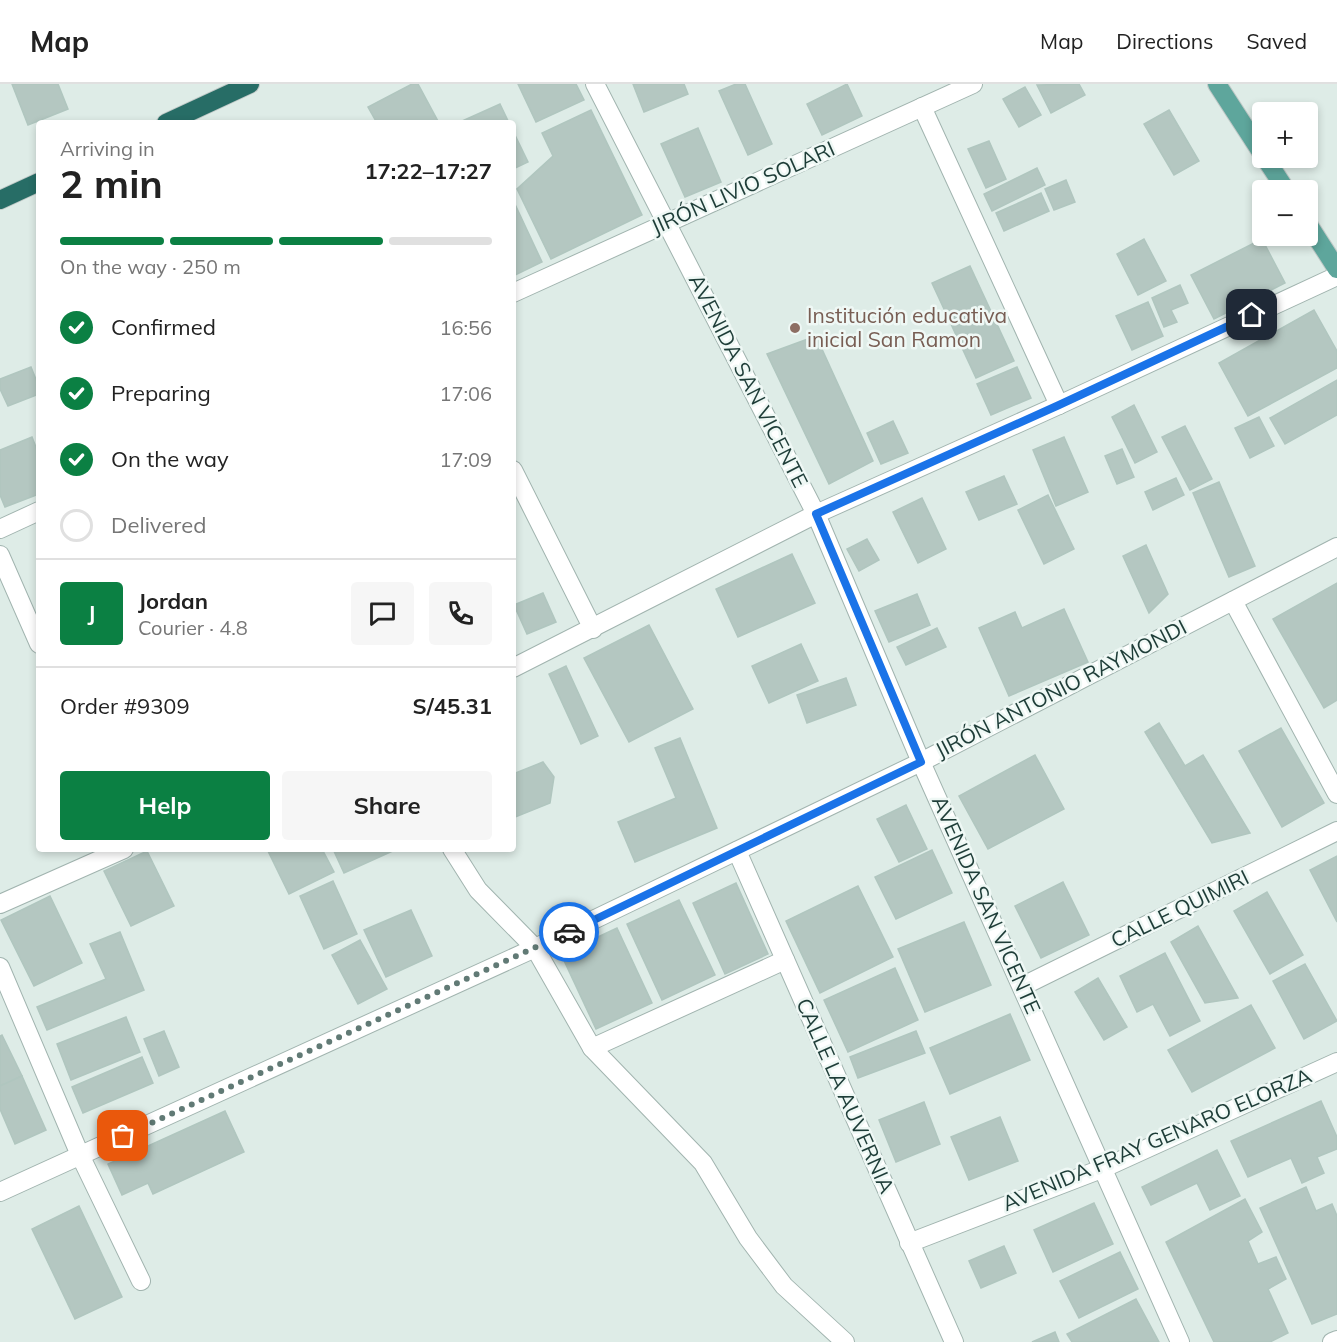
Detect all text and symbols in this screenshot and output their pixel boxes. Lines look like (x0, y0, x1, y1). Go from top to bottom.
text: Map (30, 24, 89, 59)
text: Map (1040, 28, 1083, 54)
text: Directions (1116, 28, 1213, 54)
text: Saved (1246, 28, 1307, 54)
map controls (1252, 102, 1318, 246)
button: + (1252, 102, 1318, 168)
street label: JIRÓN LIVIO SOLARI (647, 135, 839, 239)
text: Arriving in (60, 136, 155, 161)
text: 17:22–17:27 (364, 157, 492, 185)
text: 2 min (60, 159, 163, 208)
button: − (1252, 180, 1318, 246)
text: On the way · 250 m (60, 254, 241, 279)
street label: AVENIDA SAN VICENTE (684, 270, 814, 492)
pin (1226, 289, 1277, 340)
icon: home (1235, 298, 1268, 331)
place label: Institución educativa inicial San Ramon (807, 302, 1007, 352)
icon: check (60, 311, 93, 344)
text: Confirmed (111, 313, 216, 341)
text: 16:56 (439, 315, 492, 340)
marker: Institución educativa inicial San Ramon (788, 321, 802, 335)
icon: check (60, 377, 93, 410)
text: Preparing (111, 379, 211, 407)
text: 17:06 (439, 381, 492, 406)
icon: check (60, 443, 93, 476)
text: On the way (111, 445, 229, 473)
text: 17:09 (439, 447, 492, 472)
text: Delivered (111, 511, 206, 539)
button: chat (351, 582, 414, 645)
button: phone (429, 582, 492, 645)
text: Jordan (138, 587, 208, 615)
text: J (88, 599, 95, 627)
street label: JIRÓN ANTONIO RAYMONDI (931, 613, 1191, 763)
text: Courier · 4.8 (138, 615, 248, 640)
text: Order #9309 (60, 692, 190, 720)
text: S/45.31 (412, 692, 492, 720)
button: Help (60, 771, 270, 840)
button: Share (282, 771, 492, 840)
street label: AVENIDA SAN VICENTE (927, 792, 1047, 1018)
street label: CALLE QUIMIRI (1106, 863, 1253, 953)
courier (539, 902, 599, 962)
icon: car (553, 916, 586, 949)
street label: CALLE LA AUVERNIA (791, 994, 901, 1198)
street label: AVENIDA FRAY GENARO ELORZA (998, 1062, 1316, 1216)
pin (97, 1110, 148, 1161)
icon: bag (106, 1119, 139, 1152)

